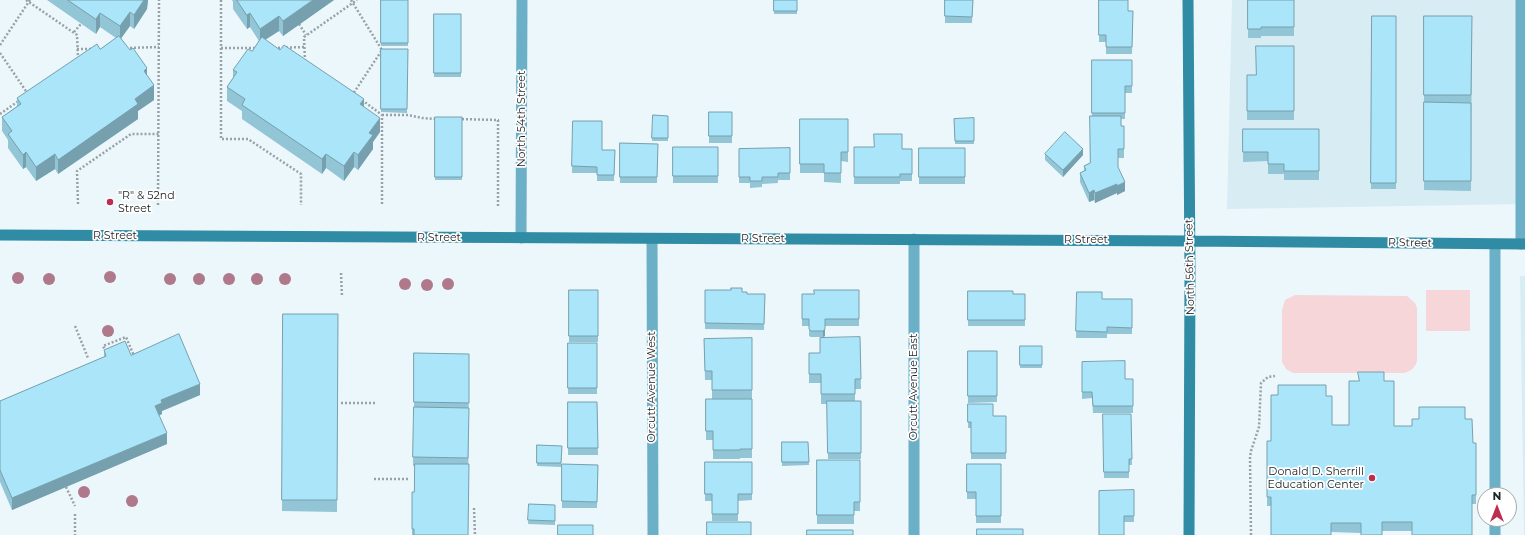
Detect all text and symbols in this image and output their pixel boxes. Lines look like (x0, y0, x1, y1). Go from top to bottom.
street label: North 54th Street (515, 71, 529, 167)
place label: "R" & 52nd Street (118, 189, 175, 215)
marker: "R" & 52nd Street (105, 197, 115, 207)
street label: North 56th Street (1183, 219, 1197, 315)
street label: R Street (93, 229, 137, 243)
street label: R Street (417, 231, 461, 245)
street label: R Street (741, 232, 785, 246)
street label: R Street (1064, 233, 1108, 247)
street label: R Street (1388, 236, 1432, 250)
street label: Orcutt Avenue West (645, 331, 659, 443)
street label: Orcutt Avenue East (907, 334, 921, 440)
place label: Donald D. Sherrill Education Center (1268, 465, 1364, 491)
marker: Donald D. Sherrill Education Center (1367, 473, 1377, 483)
north arrow (1477, 487, 1517, 527)
text: N (1493, 489, 1501, 503)

